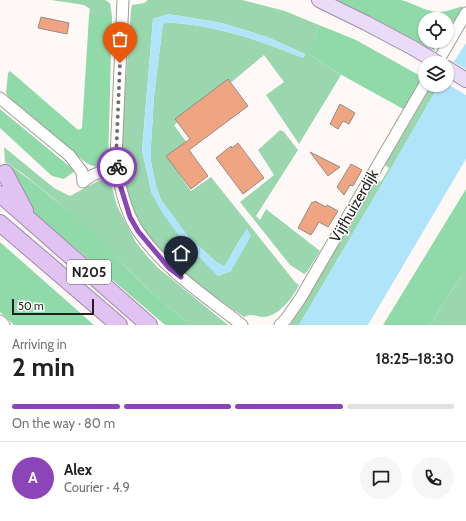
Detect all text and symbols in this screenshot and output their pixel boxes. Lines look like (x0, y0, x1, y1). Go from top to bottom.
map controls (418, 12, 454, 92)
button: locate (418, 12, 454, 48)
pin (103, 22, 137, 63)
icon: bag (109, 28, 131, 50)
button: layers (418, 56, 454, 92)
courier (97, 147, 137, 187)
icon: bike (106, 156, 128, 178)
street label: Vijfhuizerdijk (326, 166, 382, 246)
pin (164, 236, 198, 277)
icon: home (170, 242, 192, 264)
road number: N205 (67, 260, 111, 284)
scale bar (12, 297, 94, 316)
text: 50 m (18, 299, 44, 313)
text: Arriving in (12, 336, 67, 352)
text: 18:25–18:30 (375, 350, 454, 368)
text: 2 min (12, 351, 75, 383)
text: On the way · 80 m (12, 415, 115, 431)
button: chat (360, 457, 402, 499)
button: phone (412, 457, 454, 499)
text: Alex (64, 461, 92, 479)
text: A (28, 469, 38, 487)
text: Courier · 4.9 (64, 479, 130, 495)

